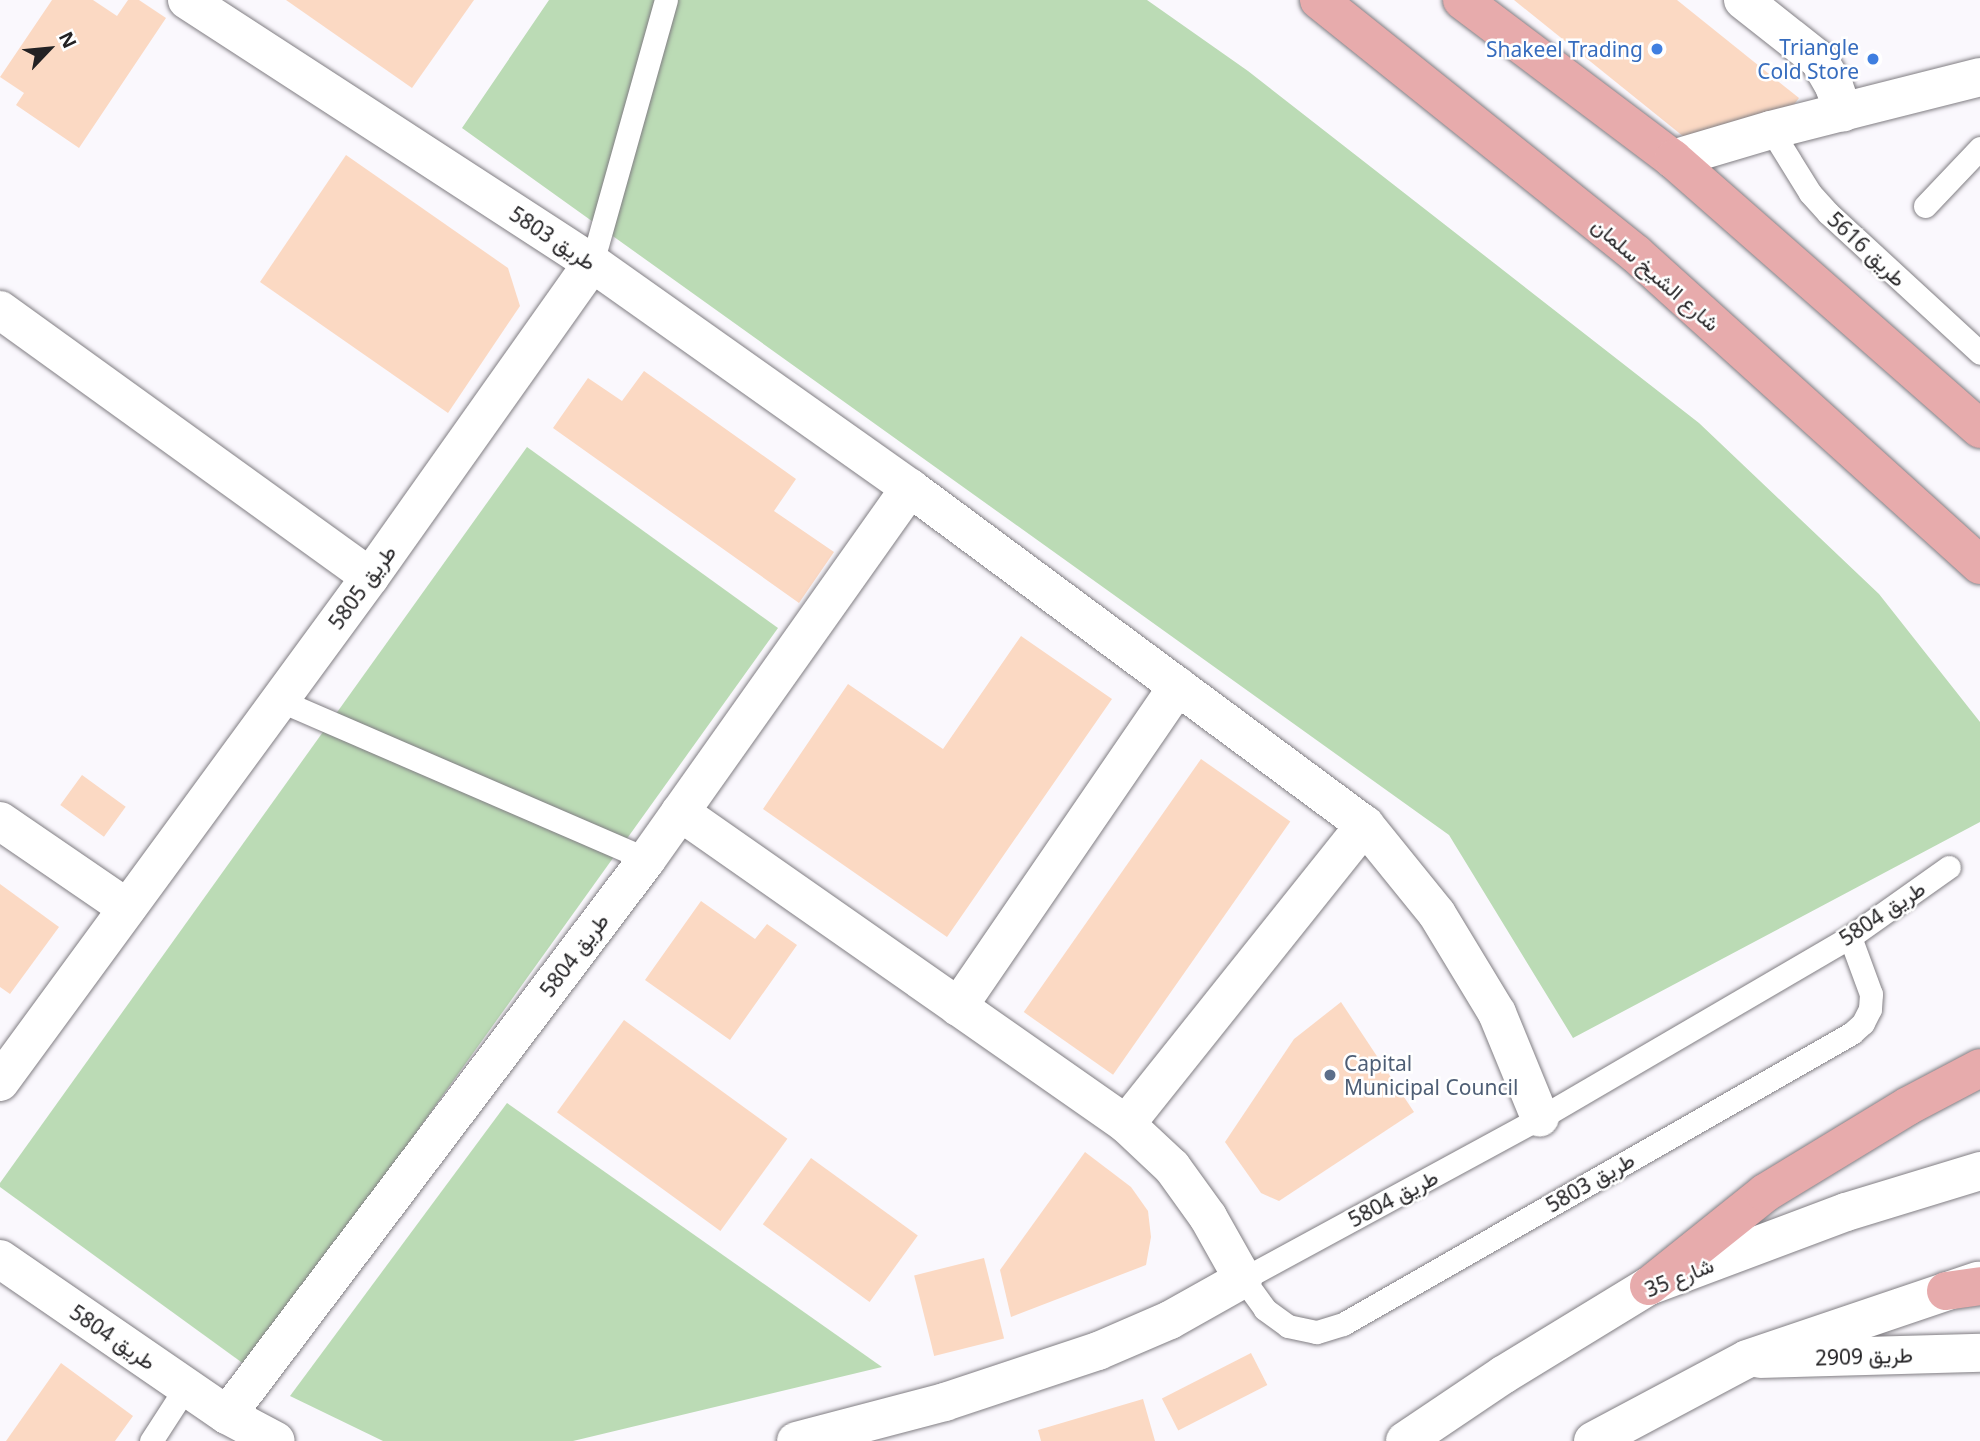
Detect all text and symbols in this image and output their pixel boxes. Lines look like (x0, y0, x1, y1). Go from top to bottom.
north arrow (14, 14, 84, 84)
text: N (53, 27, 83, 52)
place label: Triangle Cold Store (1757, 34, 1859, 84)
place label: Shakeel Trading (1486, 36, 1643, 62)
marker: Shakeel Trading (1649, 41, 1665, 57)
marker: Triangle Cold Store (1865, 51, 1881, 67)
street label: طريق 5803 (505, 201, 601, 275)
street label: طريق 5616 (1823, 206, 1911, 292)
street label: شارع الشيخ سلمان (1587, 212, 1725, 336)
street label: طريق 5805 (323, 540, 401, 634)
street label: طريق 5804 (1834, 875, 1930, 951)
street label: طريق 5804 (534, 908, 614, 1002)
place label: Capital Municipal Council (1344, 1050, 1518, 1100)
marker: Capital Municipal Council (1322, 1067, 1338, 1083)
street label: طريق 5803 (1541, 1147, 1639, 1217)
street label: طريق 5804 (1344, 1164, 1442, 1232)
street label: شارع 35 (1641, 1252, 1717, 1302)
street label: طريق 5804 (65, 1299, 161, 1375)
street label: طريق 2909 (1815, 1342, 1913, 1370)

